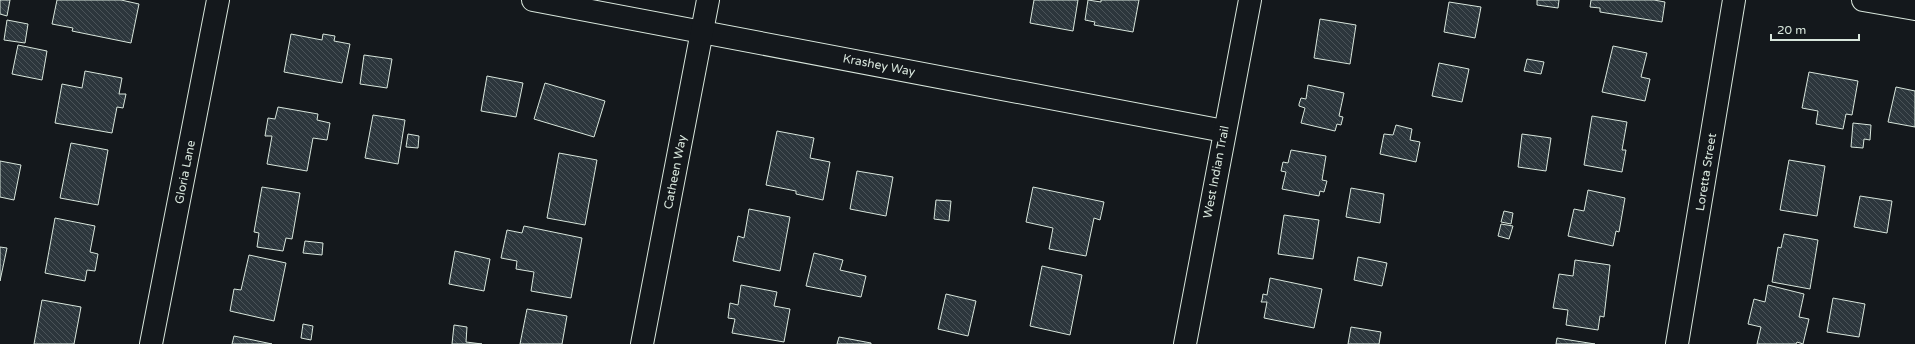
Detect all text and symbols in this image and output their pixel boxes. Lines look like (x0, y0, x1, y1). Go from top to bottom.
scale bar (1771, 16, 1859, 42)
text: 20 m (1777, 23, 1806, 37)
street label: Krashey Way (842, 51, 917, 79)
street label: West Indian Trail (1200, 124, 1232, 219)
street label: Loretta Street (1693, 132, 1719, 212)
street label: Catheen Way (661, 133, 689, 210)
street label: Gloria Lane (172, 139, 198, 205)

